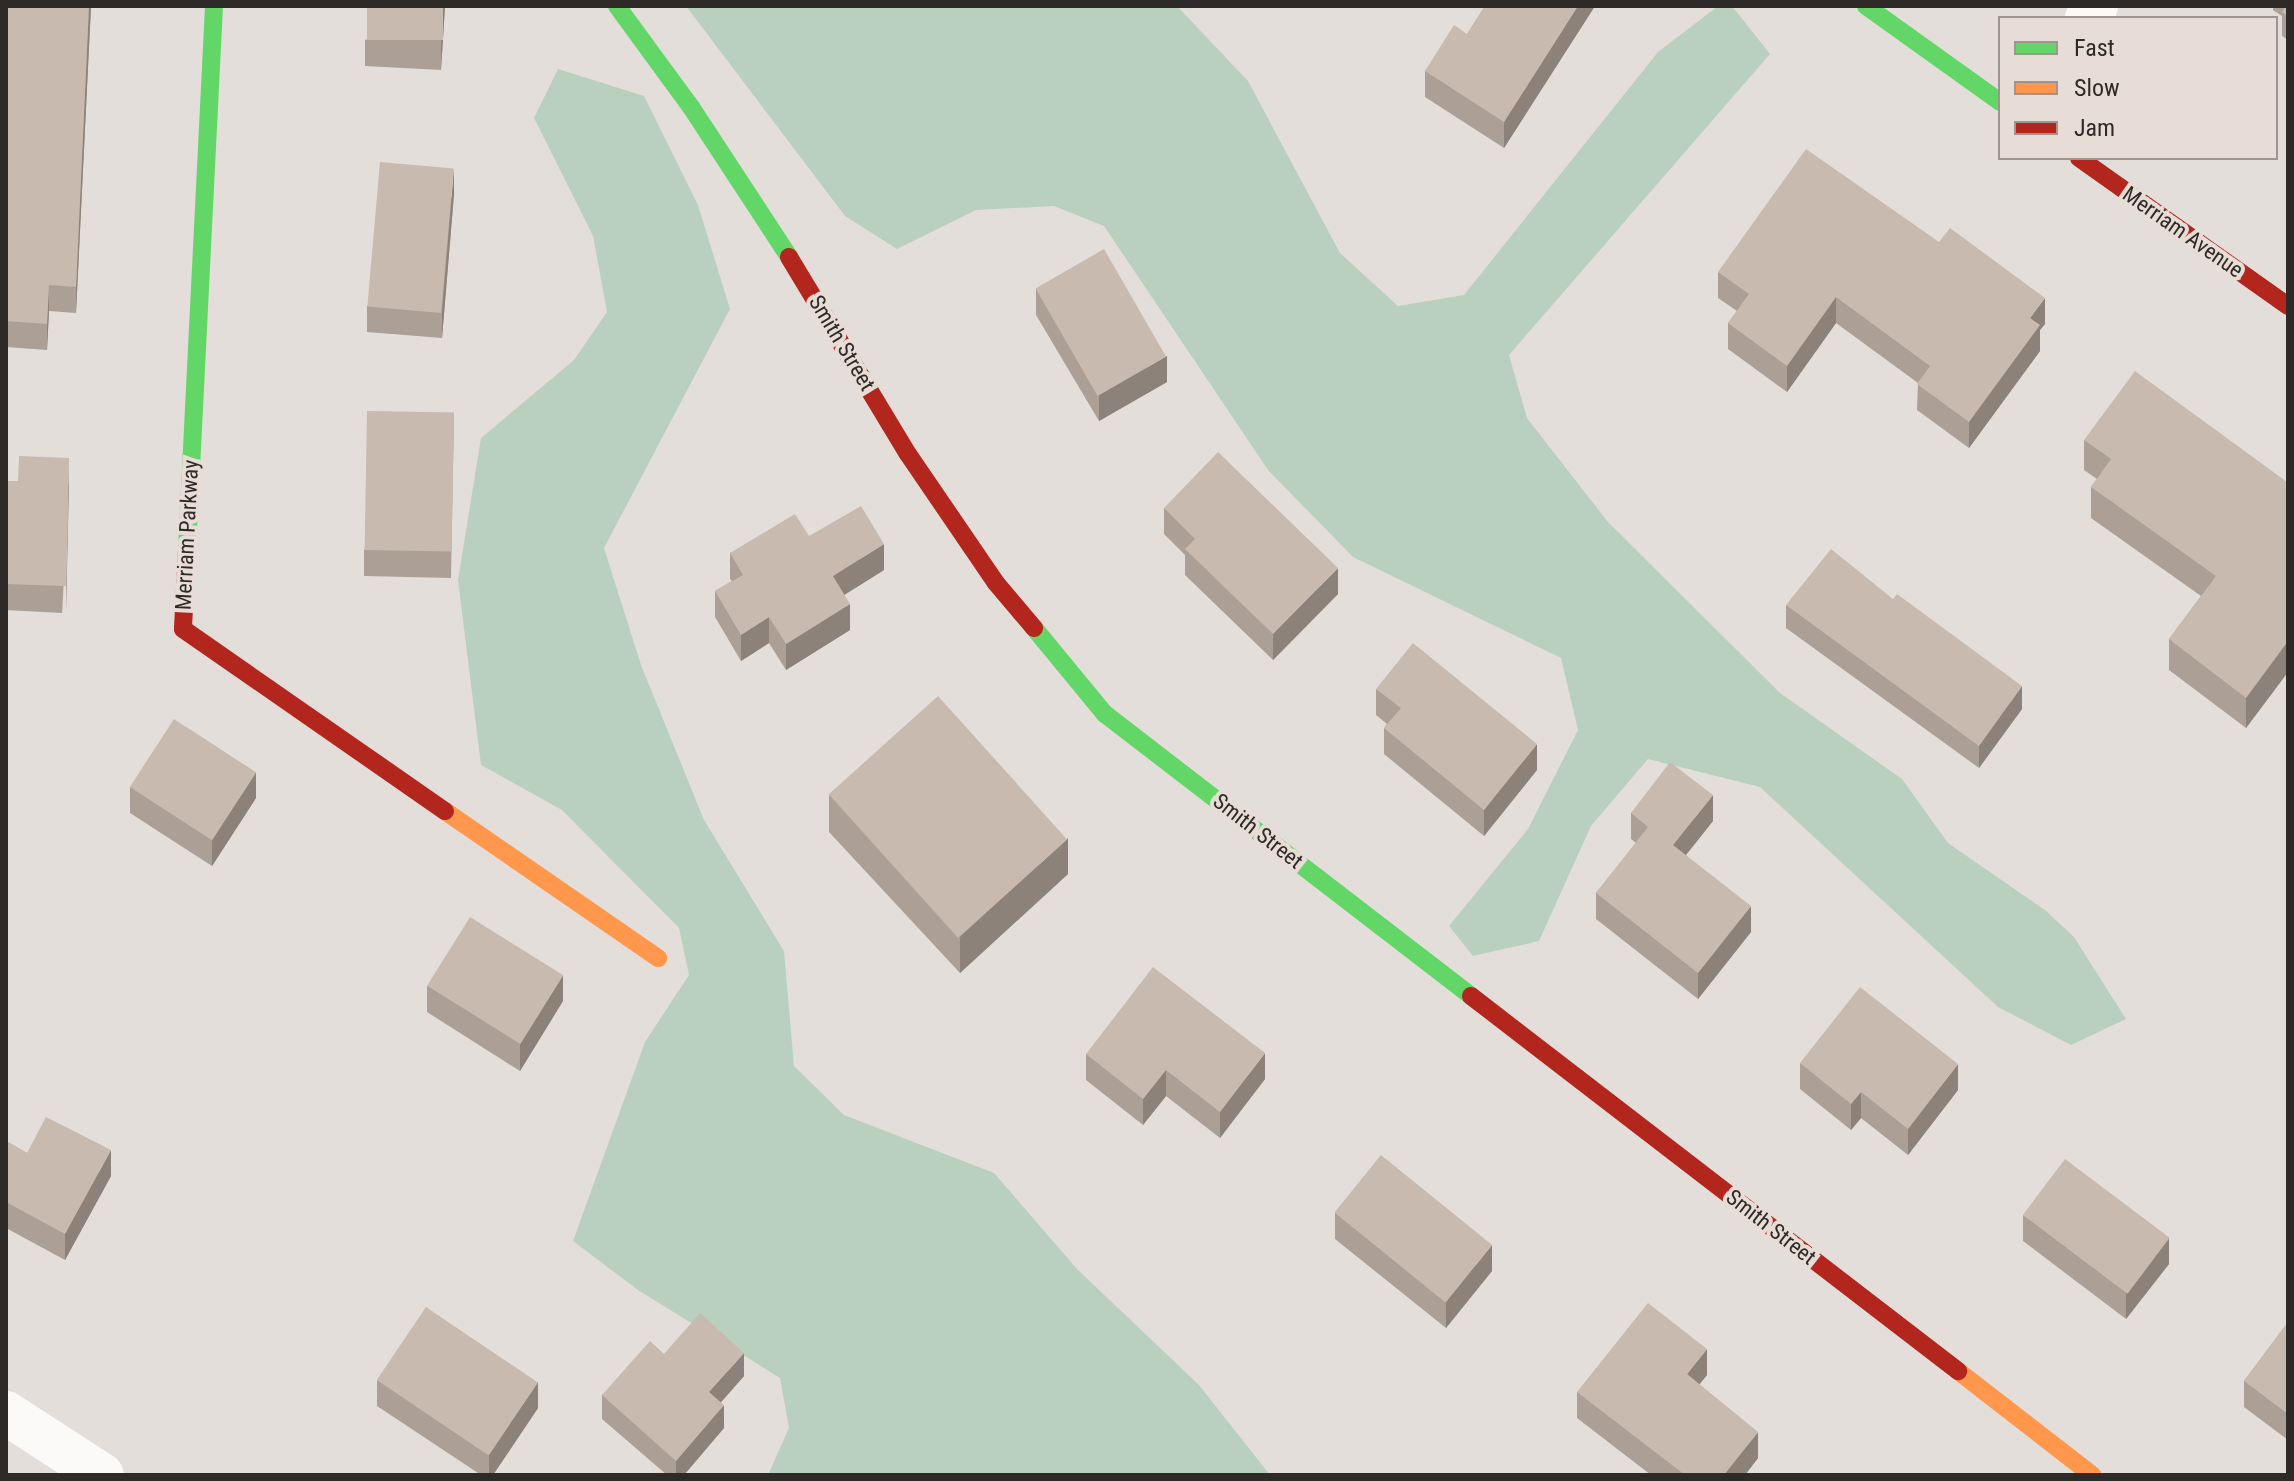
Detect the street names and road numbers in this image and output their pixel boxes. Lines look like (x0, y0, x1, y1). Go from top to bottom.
street label: Merriam Avenue (2118, 181, 2248, 283)
street label: Smith Street (803, 290, 881, 396)
street label: Merriam Parkway (170, 459, 204, 611)
street label: Smith Street (1208, 788, 1308, 874)
street label: Smith Street (1721, 1184, 1821, 1270)

